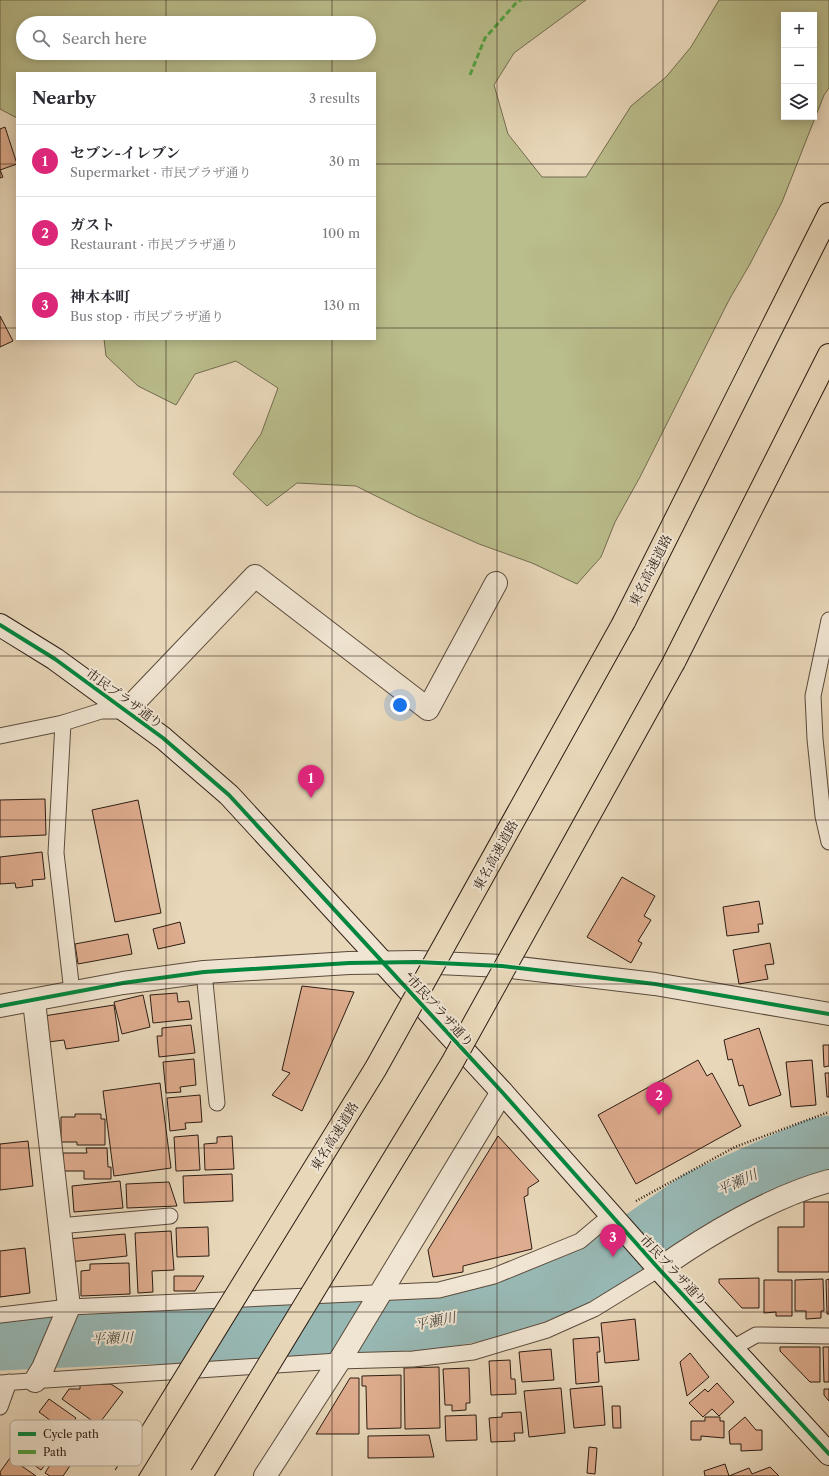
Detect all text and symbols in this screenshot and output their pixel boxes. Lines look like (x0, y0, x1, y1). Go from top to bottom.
map controls (781, 12, 817, 120)
button: + (781, 12, 817, 48)
search box (16, 16, 376, 60)
icon: search (30, 27, 52, 49)
text: Search here (62, 29, 147, 48)
button: − (781, 48, 817, 84)
button: layers (781, 84, 817, 120)
text: Nearby (32, 88, 96, 108)
text: 3 results (309, 90, 360, 106)
text: セブン-イレブン (70, 143, 180, 162)
text: 1 (42, 153, 48, 169)
text: 30 m (329, 153, 360, 169)
text: Supermarket · 市民プラザ通り (70, 164, 251, 180)
text: ガスト (70, 215, 115, 234)
text: 2 (41, 225, 49, 241)
text: 100 m (322, 225, 360, 241)
text: Restaurant · 市民プラザ通り (70, 236, 238, 252)
text: 神木本町 (70, 287, 130, 306)
text: 3 (41, 297, 49, 313)
text: 130 m (324, 297, 360, 313)
text: Bus stop · 市民プラザ通り (70, 308, 224, 324)
street label: 東名高速道路 (625, 532, 675, 608)
street label: 市民プラザ通り (83, 665, 167, 731)
your location (390, 695, 410, 715)
pin: 1 (298, 765, 324, 798)
street label: 東名高速道路 (469, 817, 521, 893)
street label: 市民プラザ通り (405, 972, 477, 1050)
pin: 2 (646, 1082, 672, 1115)
street label: 東名高速道路 (307, 1099, 361, 1173)
water label: 平瀬川 (714, 1164, 762, 1199)
pin: 3 (600, 1224, 626, 1257)
street label: 市民プラザ通り (637, 1231, 711, 1309)
water label: 平瀬川 (413, 1308, 459, 1334)
water label: 平瀬川 (91, 1328, 135, 1348)
legend (10, 1420, 142, 1466)
text: Cycle path (43, 1427, 99, 1441)
text: Path (43, 1445, 67, 1459)

